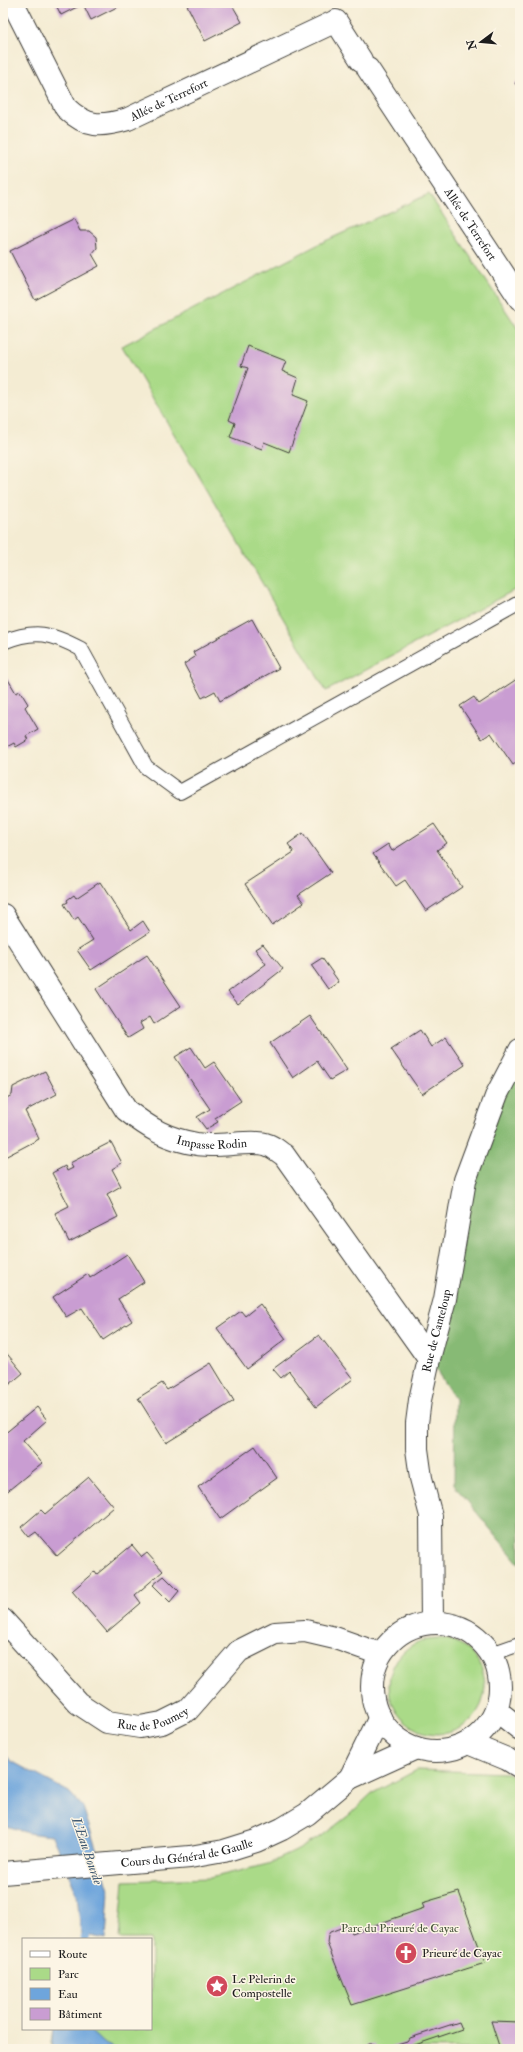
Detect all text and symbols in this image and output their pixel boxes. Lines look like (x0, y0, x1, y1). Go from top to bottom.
north arrow (461, 22, 501, 62)
text: N (464, 37, 480, 52)
street label: Allée de Terrefort (127, 75, 210, 125)
street label: Allée de Terrefort (441, 184, 500, 263)
street label: Impasse Rodin (175, 1132, 247, 1153)
street label: Rue de Canteloup (419, 1288, 454, 1374)
street label: Rue de Poumey (116, 1703, 192, 1734)
water label: L'Eau Bourde (68, 1814, 106, 1887)
street label: Cours du Général de Gaulle (120, 1835, 255, 1870)
park label: Parc du Prieuré de Cayac (341, 1921, 459, 1936)
legend (22, 1938, 152, 2030)
church icon: Prieuré de Cayac (393, 1940, 419, 1966)
place label: Prieuré de Cayac (422, 1946, 502, 1961)
text: Route (58, 1947, 87, 1962)
text: Parc (58, 1967, 79, 1982)
place label: Le Pèlerin de Compostelle (232, 1972, 296, 2001)
place icon: Le Pèlerin de Compostelle (204, 1973, 230, 1999)
text: Eau (58, 1987, 78, 2002)
text: Bâtiment (58, 2007, 102, 2022)

